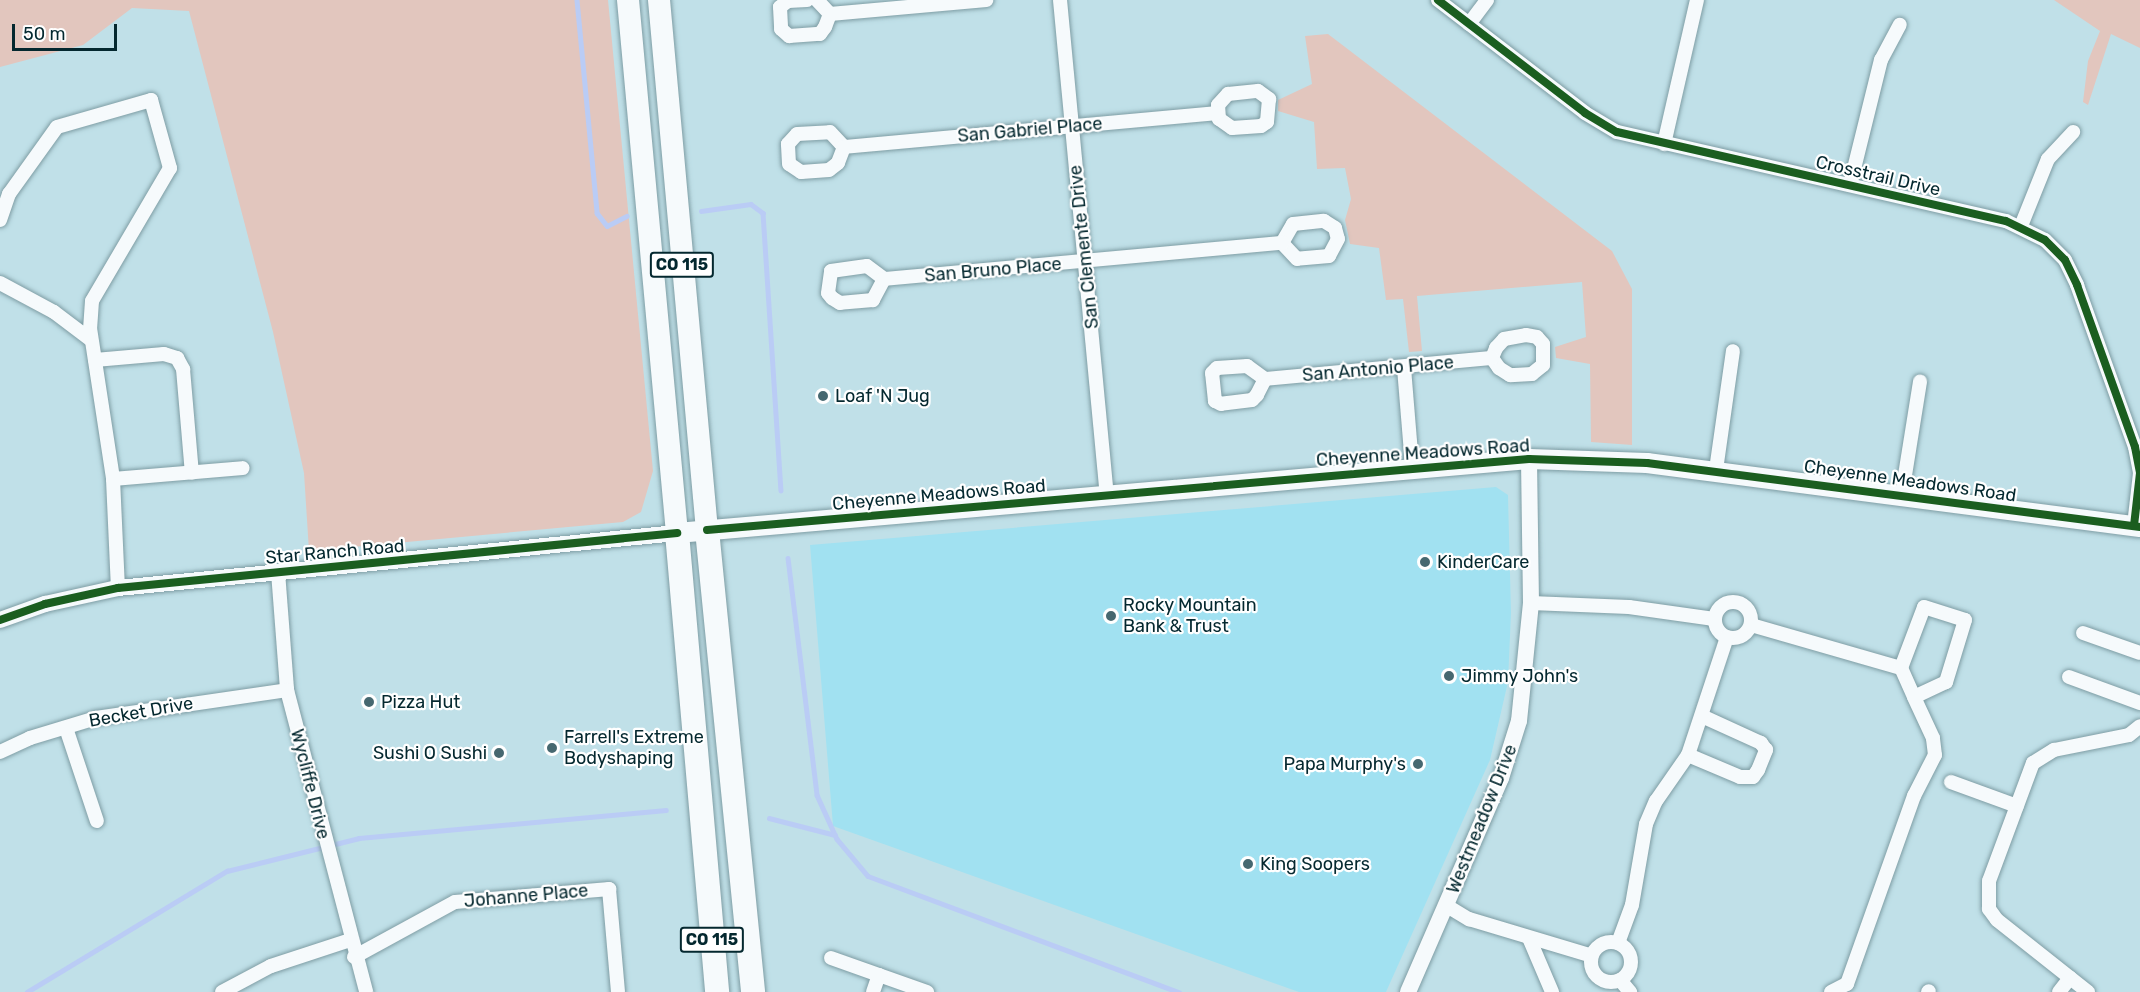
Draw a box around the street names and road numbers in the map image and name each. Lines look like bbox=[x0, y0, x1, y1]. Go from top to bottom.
street label: San Gabriel Place bbox=[957, 113, 1103, 147]
street label: Crosstrail Drive bbox=[1813, 151, 1943, 201]
street label: San Clemente Drive bbox=[1065, 164, 1103, 330]
road number: CO 115 bbox=[649, 252, 715, 278]
street label: San Bruno Place bbox=[923, 253, 1063, 287]
street label: San Antonio Place bbox=[1301, 352, 1455, 386]
street label: Cheyenne Meadows Road bbox=[1315, 435, 1531, 471]
street label: Cheyenne Meadows Road bbox=[1802, 455, 2018, 507]
street label: Cheyenne Meadows Road bbox=[831, 475, 1047, 515]
street label: Star Ranch Road bbox=[264, 535, 406, 569]
street label: Becket Drive bbox=[87, 692, 195, 732]
street label: Wycliffe Drive bbox=[286, 727, 334, 841]
street label: Westmeadow Drive bbox=[1442, 741, 1522, 897]
street label: Johanne Place bbox=[463, 880, 589, 912]
road number: CO 115 bbox=[679, 927, 745, 953]

